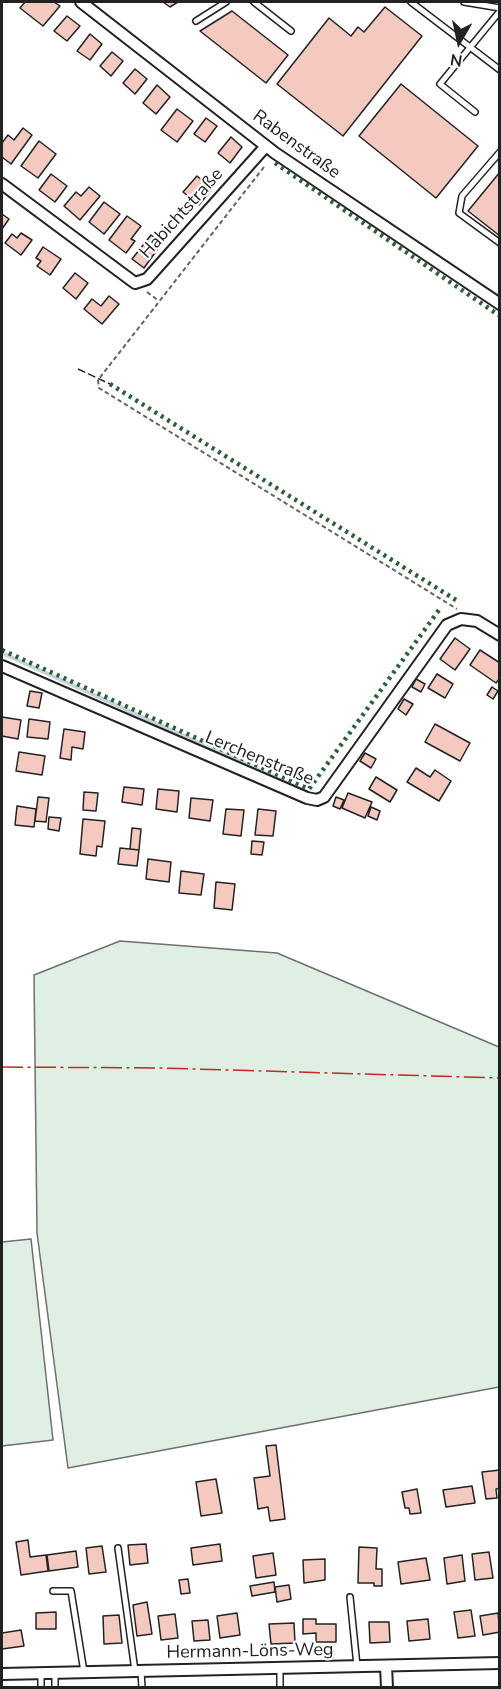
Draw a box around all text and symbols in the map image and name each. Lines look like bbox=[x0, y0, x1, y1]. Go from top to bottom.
north arrow bbox=[429, 12, 489, 72]
text: N bbox=[449, 48, 464, 72]
street label: Rabenstraße bbox=[248, 106, 344, 184]
street label: Habichtstraße bbox=[136, 164, 228, 264]
street label: Lerchenstraße bbox=[201, 727, 317, 791]
street label: Hermann-Löns-Weg bbox=[166, 1640, 334, 1664]

